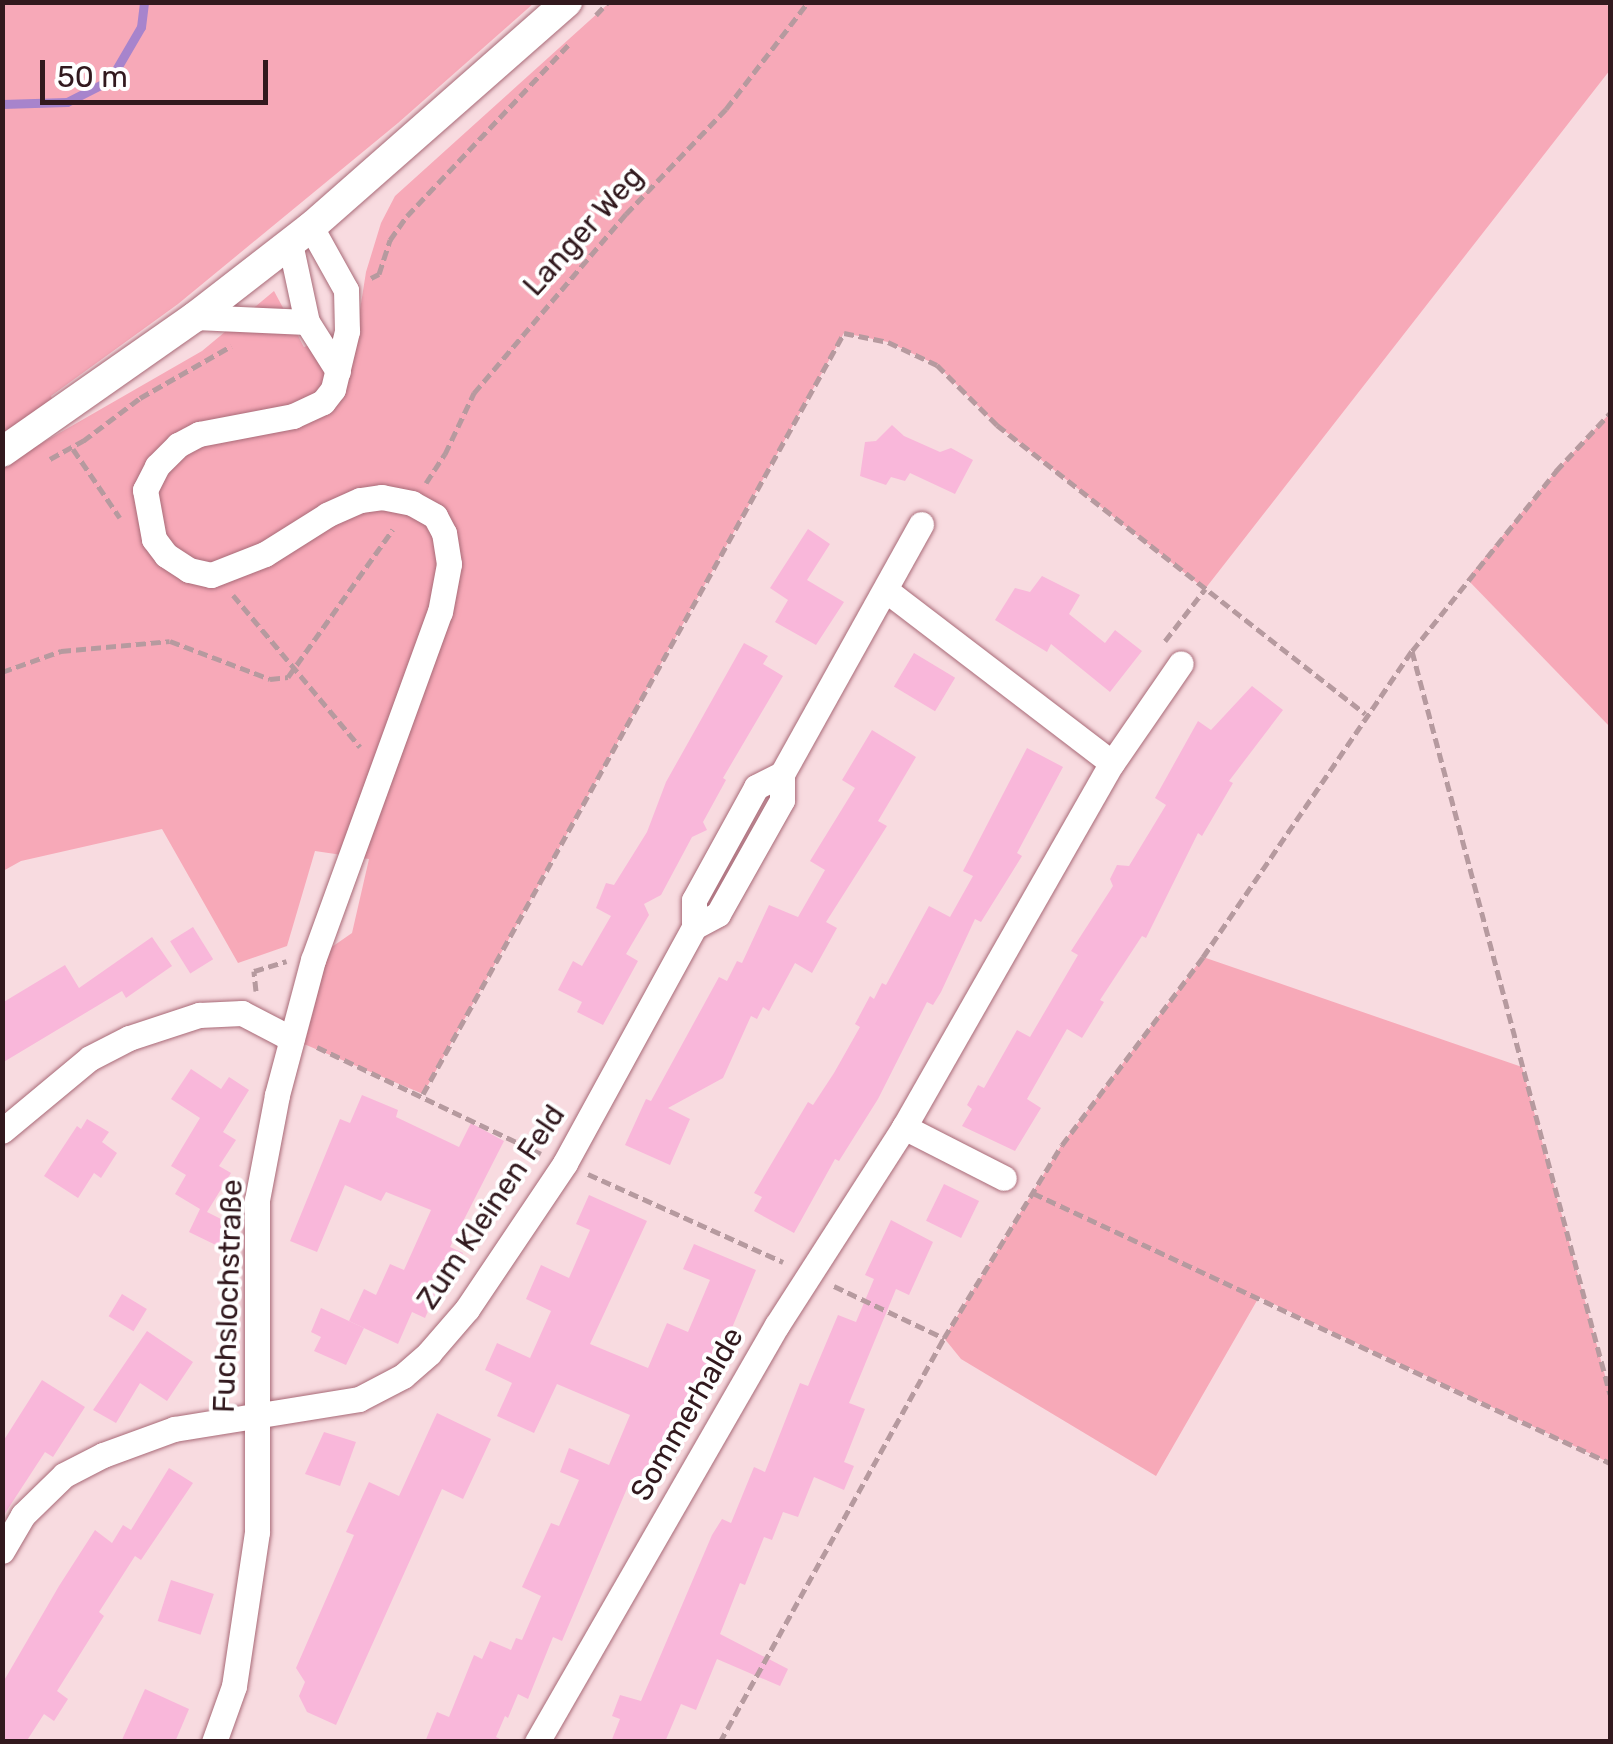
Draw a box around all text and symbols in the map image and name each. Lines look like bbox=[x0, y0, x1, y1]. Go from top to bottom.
scale bar bbox=[45, 40, 272, 102]
text: 50 m bbox=[57, 59, 128, 95]
street label: Langer Weg bbox=[515, 158, 651, 304]
street label: Zum Kleinen Feld bbox=[409, 1098, 573, 1316]
street label: Fuchslochstraße bbox=[206, 1178, 250, 1414]
street label: Sommerhalde bbox=[623, 1321, 751, 1507]

